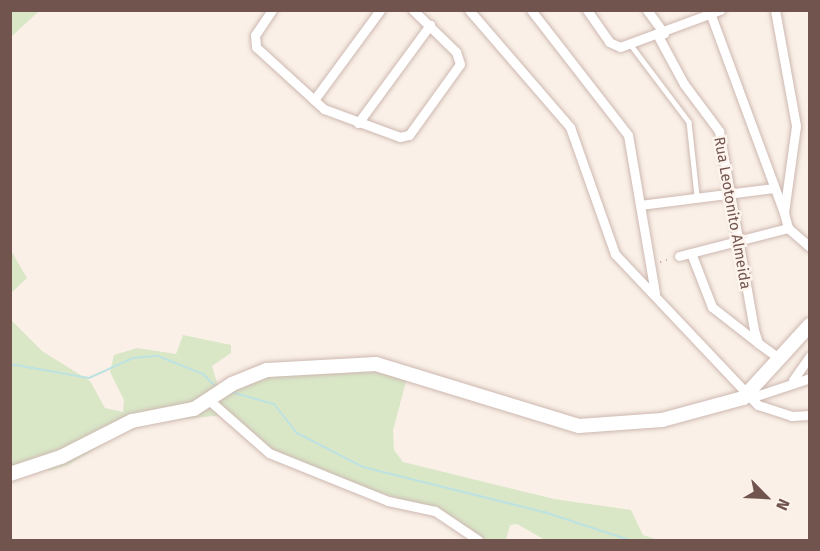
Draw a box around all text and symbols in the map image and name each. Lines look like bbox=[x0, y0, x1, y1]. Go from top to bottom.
street label: Rua Leotonito Almeida bbox=[710, 135, 754, 291]
north arrow bbox=[736, 467, 796, 527]
text: N bbox=[772, 496, 794, 513]

